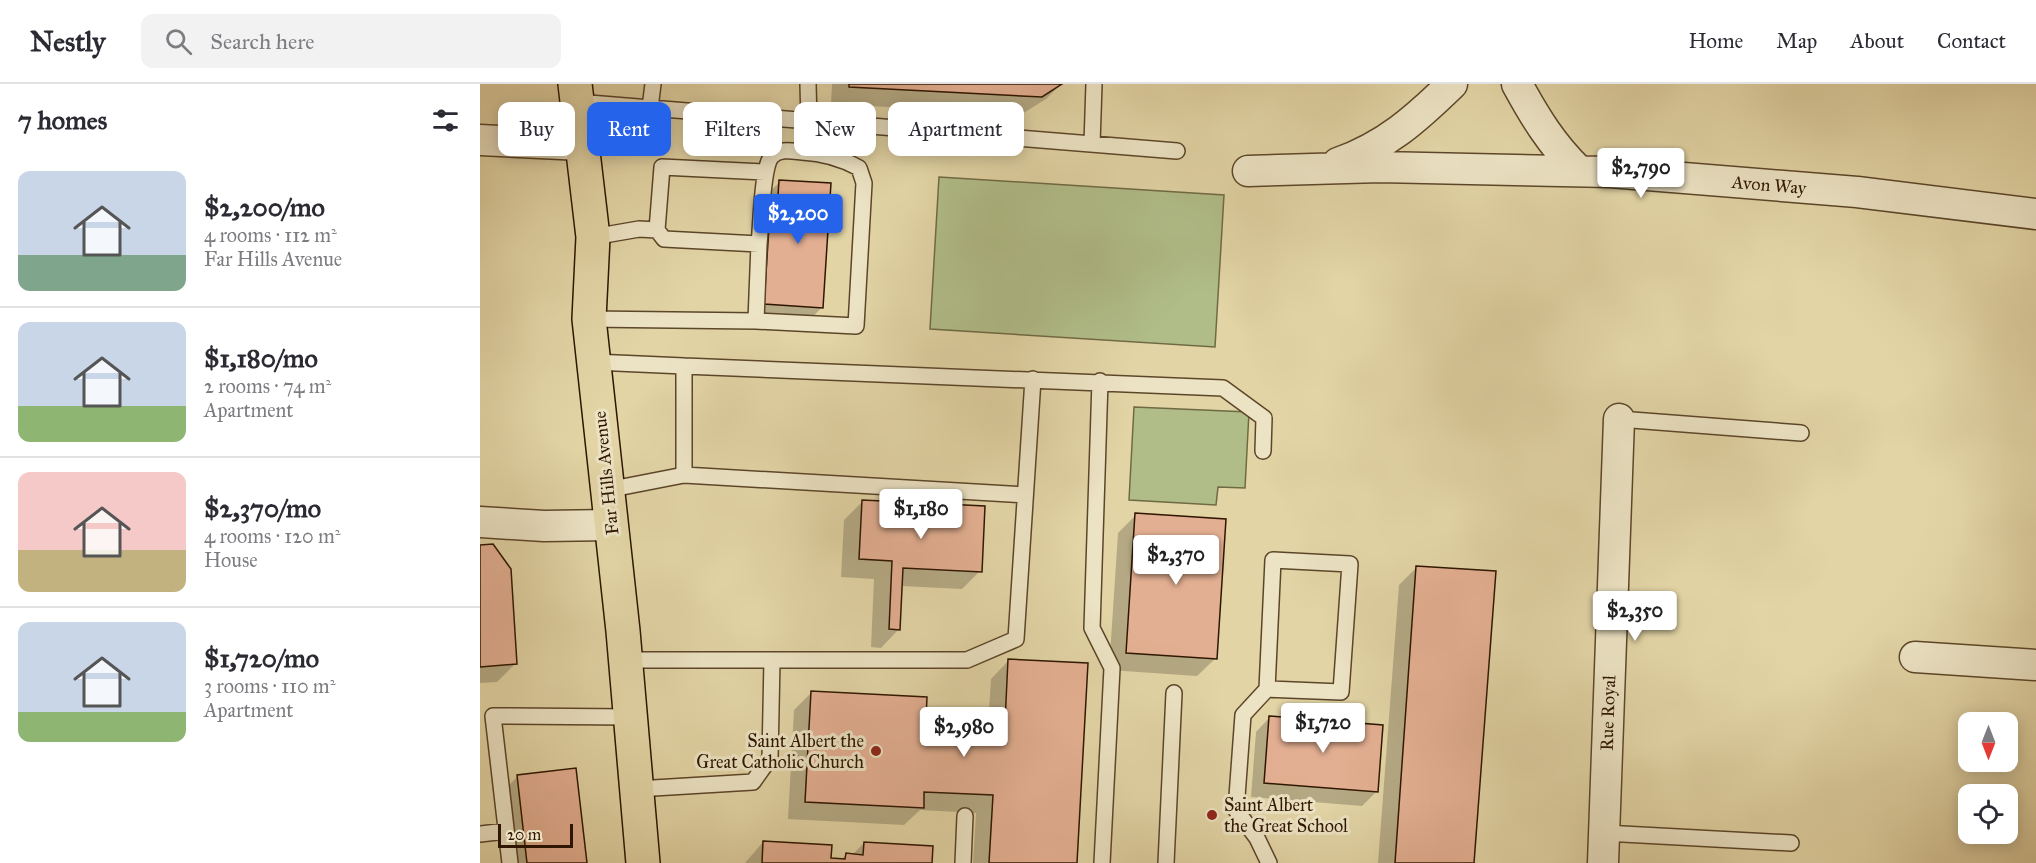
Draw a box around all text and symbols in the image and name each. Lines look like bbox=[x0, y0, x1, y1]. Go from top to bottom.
search box bbox=[141, 14, 561, 68]
text: Nestly bbox=[30, 24, 105, 59]
icon: search bbox=[162, 25, 195, 58]
text: Search here bbox=[210, 28, 314, 55]
text: Home bbox=[1688, 28, 1743, 54]
text: Map bbox=[1776, 28, 1817, 54]
text: About bbox=[1850, 28, 1904, 54]
text: Contact bbox=[1937, 28, 2006, 54]
chip: Buy bbox=[498, 102, 575, 156]
chip: Rent bbox=[587, 102, 671, 156]
chip: Filters bbox=[683, 102, 782, 156]
chip: New bbox=[794, 102, 876, 156]
chip: Apartment bbox=[888, 102, 1024, 156]
text: 7 homes bbox=[18, 104, 107, 136]
icon: filters bbox=[429, 104, 462, 137]
pin: $2,790 bbox=[1592, 148, 1690, 199]
text: $2,790 bbox=[1611, 155, 1671, 179]
street label: Avon Way bbox=[1730, 171, 1808, 199]
text: $2,200/mo bbox=[204, 191, 325, 223]
pin: $2,200 bbox=[749, 194, 847, 245]
icon: home bbox=[66, 195, 138, 267]
text: $2,200 bbox=[768, 201, 828, 225]
text: 4 rooms · 112 m² bbox=[204, 223, 337, 247]
text: Far Hills Avenue bbox=[204, 247, 342, 271]
text: $1,180/mo bbox=[204, 342, 318, 374]
icon: home bbox=[66, 346, 138, 418]
text: 2 rooms · 74 m² bbox=[204, 374, 331, 398]
text: Apartment bbox=[204, 398, 293, 422]
street label: Far Hills Avenue bbox=[589, 410, 623, 536]
pin: $1,180 bbox=[872, 489, 970, 540]
text: $2,370/mo bbox=[204, 492, 321, 524]
icon: home bbox=[66, 496, 138, 568]
text: $1,180 bbox=[893, 496, 949, 520]
text: 4 rooms · 120 m² bbox=[204, 524, 341, 548]
pin: $2,370 bbox=[1127, 535, 1225, 586]
text: $2,370 bbox=[1147, 542, 1205, 566]
text: House bbox=[204, 548, 258, 572]
pin: $2,350 bbox=[1586, 591, 1684, 642]
text: $2,350 bbox=[1607, 598, 1663, 622]
text: $1,720/mo bbox=[204, 642, 319, 674]
icon: home bbox=[66, 646, 138, 718]
text: 3 rooms · 110 m² bbox=[204, 674, 335, 698]
street label: Rue Royal bbox=[1596, 675, 1620, 751]
text: Apartment bbox=[204, 698, 293, 722]
pin: $1,720 bbox=[1274, 703, 1372, 754]
pin: $2,980 bbox=[915, 707, 1013, 758]
text: $1,720 bbox=[1295, 710, 1351, 734]
north arrow bbox=[1958, 712, 2018, 772]
map controls bbox=[1958, 712, 2018, 844]
text: $2,980 bbox=[934, 714, 994, 738]
place label: Saint Albert the Great Catholic Church bbox=[696, 730, 864, 773]
marker: Saint Albert the Great Catholic Church bbox=[869, 744, 883, 758]
button: locate bbox=[1958, 784, 2018, 844]
place label: Saint Albert the Great School bbox=[1224, 794, 1348, 837]
marker: Saint Albert the Great School bbox=[1205, 808, 1219, 822]
scale bar bbox=[498, 821, 573, 848]
text: 20 m bbox=[507, 825, 541, 844]

